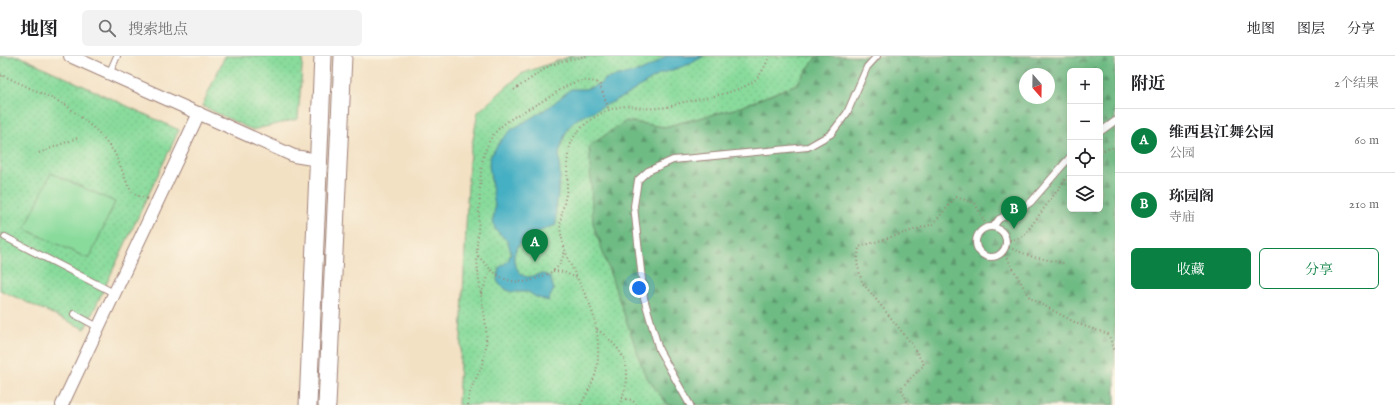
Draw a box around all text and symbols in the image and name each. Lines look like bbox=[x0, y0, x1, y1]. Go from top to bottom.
search box bbox=[82, 10, 362, 46]
icon: search bbox=[96, 17, 118, 39]
text: 地图 bbox=[20, 18, 58, 42]
text: 搜索地点 bbox=[128, 20, 188, 39]
text: 地图 bbox=[1247, 20, 1275, 38]
text: 图层 bbox=[1297, 20, 1325, 38]
text: 分享 bbox=[1347, 20, 1375, 38]
north arrow bbox=[1019, 68, 1055, 104]
map controls bbox=[1067, 68, 1103, 212]
button: + bbox=[1067, 68, 1103, 104]
text: 附近 bbox=[1131, 74, 1165, 95]
text: 2个结果 bbox=[1334, 75, 1379, 92]
button: − bbox=[1067, 104, 1103, 140]
text: 维西县江舞公园 bbox=[1169, 123, 1274, 142]
text: A bbox=[1140, 132, 1148, 149]
text: 60 m bbox=[1354, 132, 1379, 149]
button: locate bbox=[1067, 140, 1103, 176]
text: 公园 bbox=[1169, 145, 1195, 162]
button: layers bbox=[1067, 176, 1103, 212]
text: 珎园阁 bbox=[1169, 187, 1214, 206]
pin: B bbox=[1001, 196, 1027, 229]
text: B bbox=[1140, 196, 1148, 213]
text: 210 m bbox=[1349, 196, 1379, 213]
text: 寺庙 bbox=[1169, 209, 1195, 226]
pin: A bbox=[522, 229, 548, 262]
button: 收藏 bbox=[1131, 248, 1251, 289]
button: 分享 bbox=[1259, 248, 1379, 289]
your location bbox=[629, 278, 649, 298]

